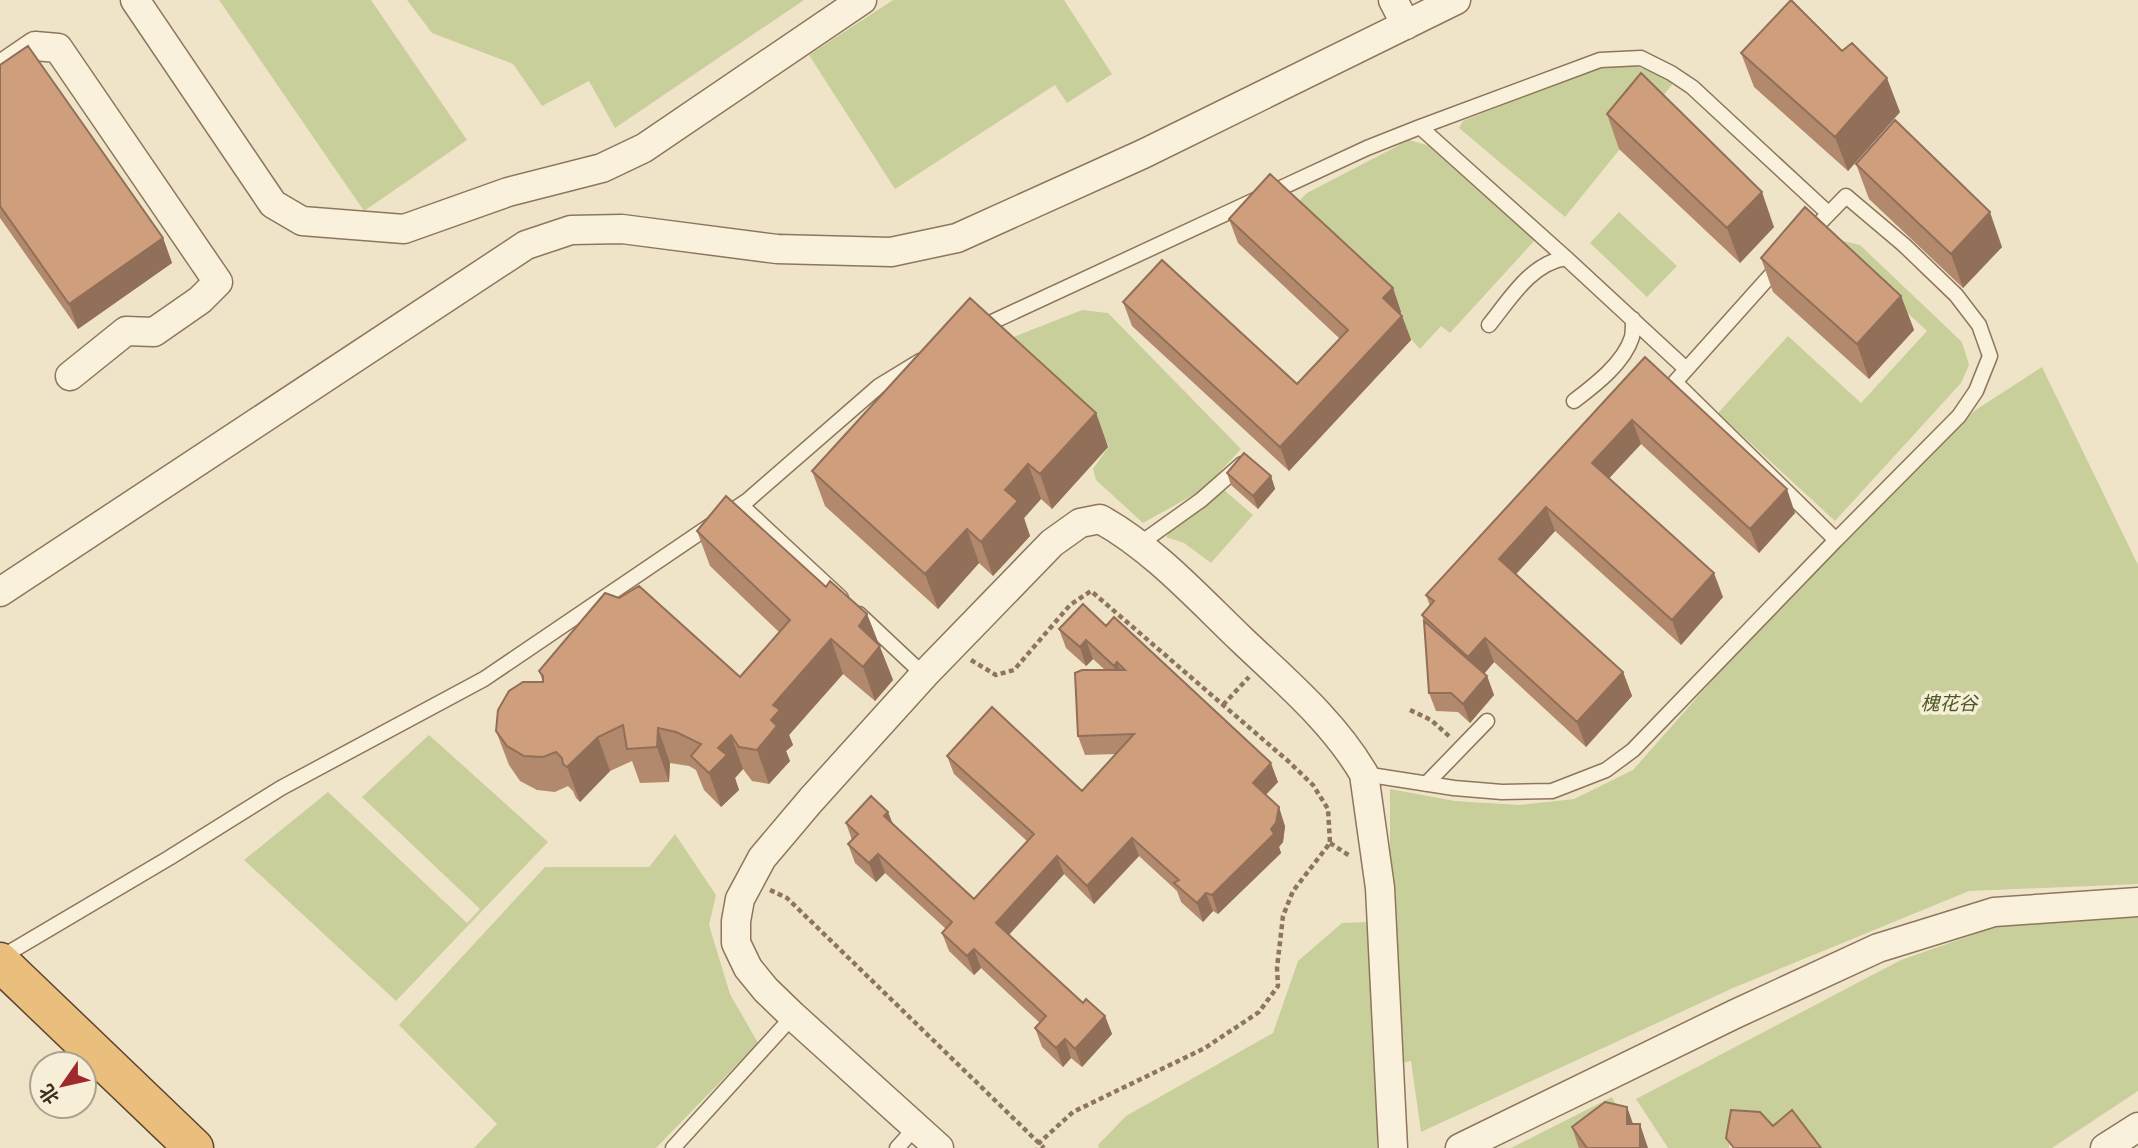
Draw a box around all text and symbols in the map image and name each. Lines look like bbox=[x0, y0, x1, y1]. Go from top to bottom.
park label: 槐花谷 bbox=[1920, 693, 1979, 714]
north arrow bbox=[28, 1050, 98, 1120]
text: 北 bbox=[35, 1080, 63, 1108]

